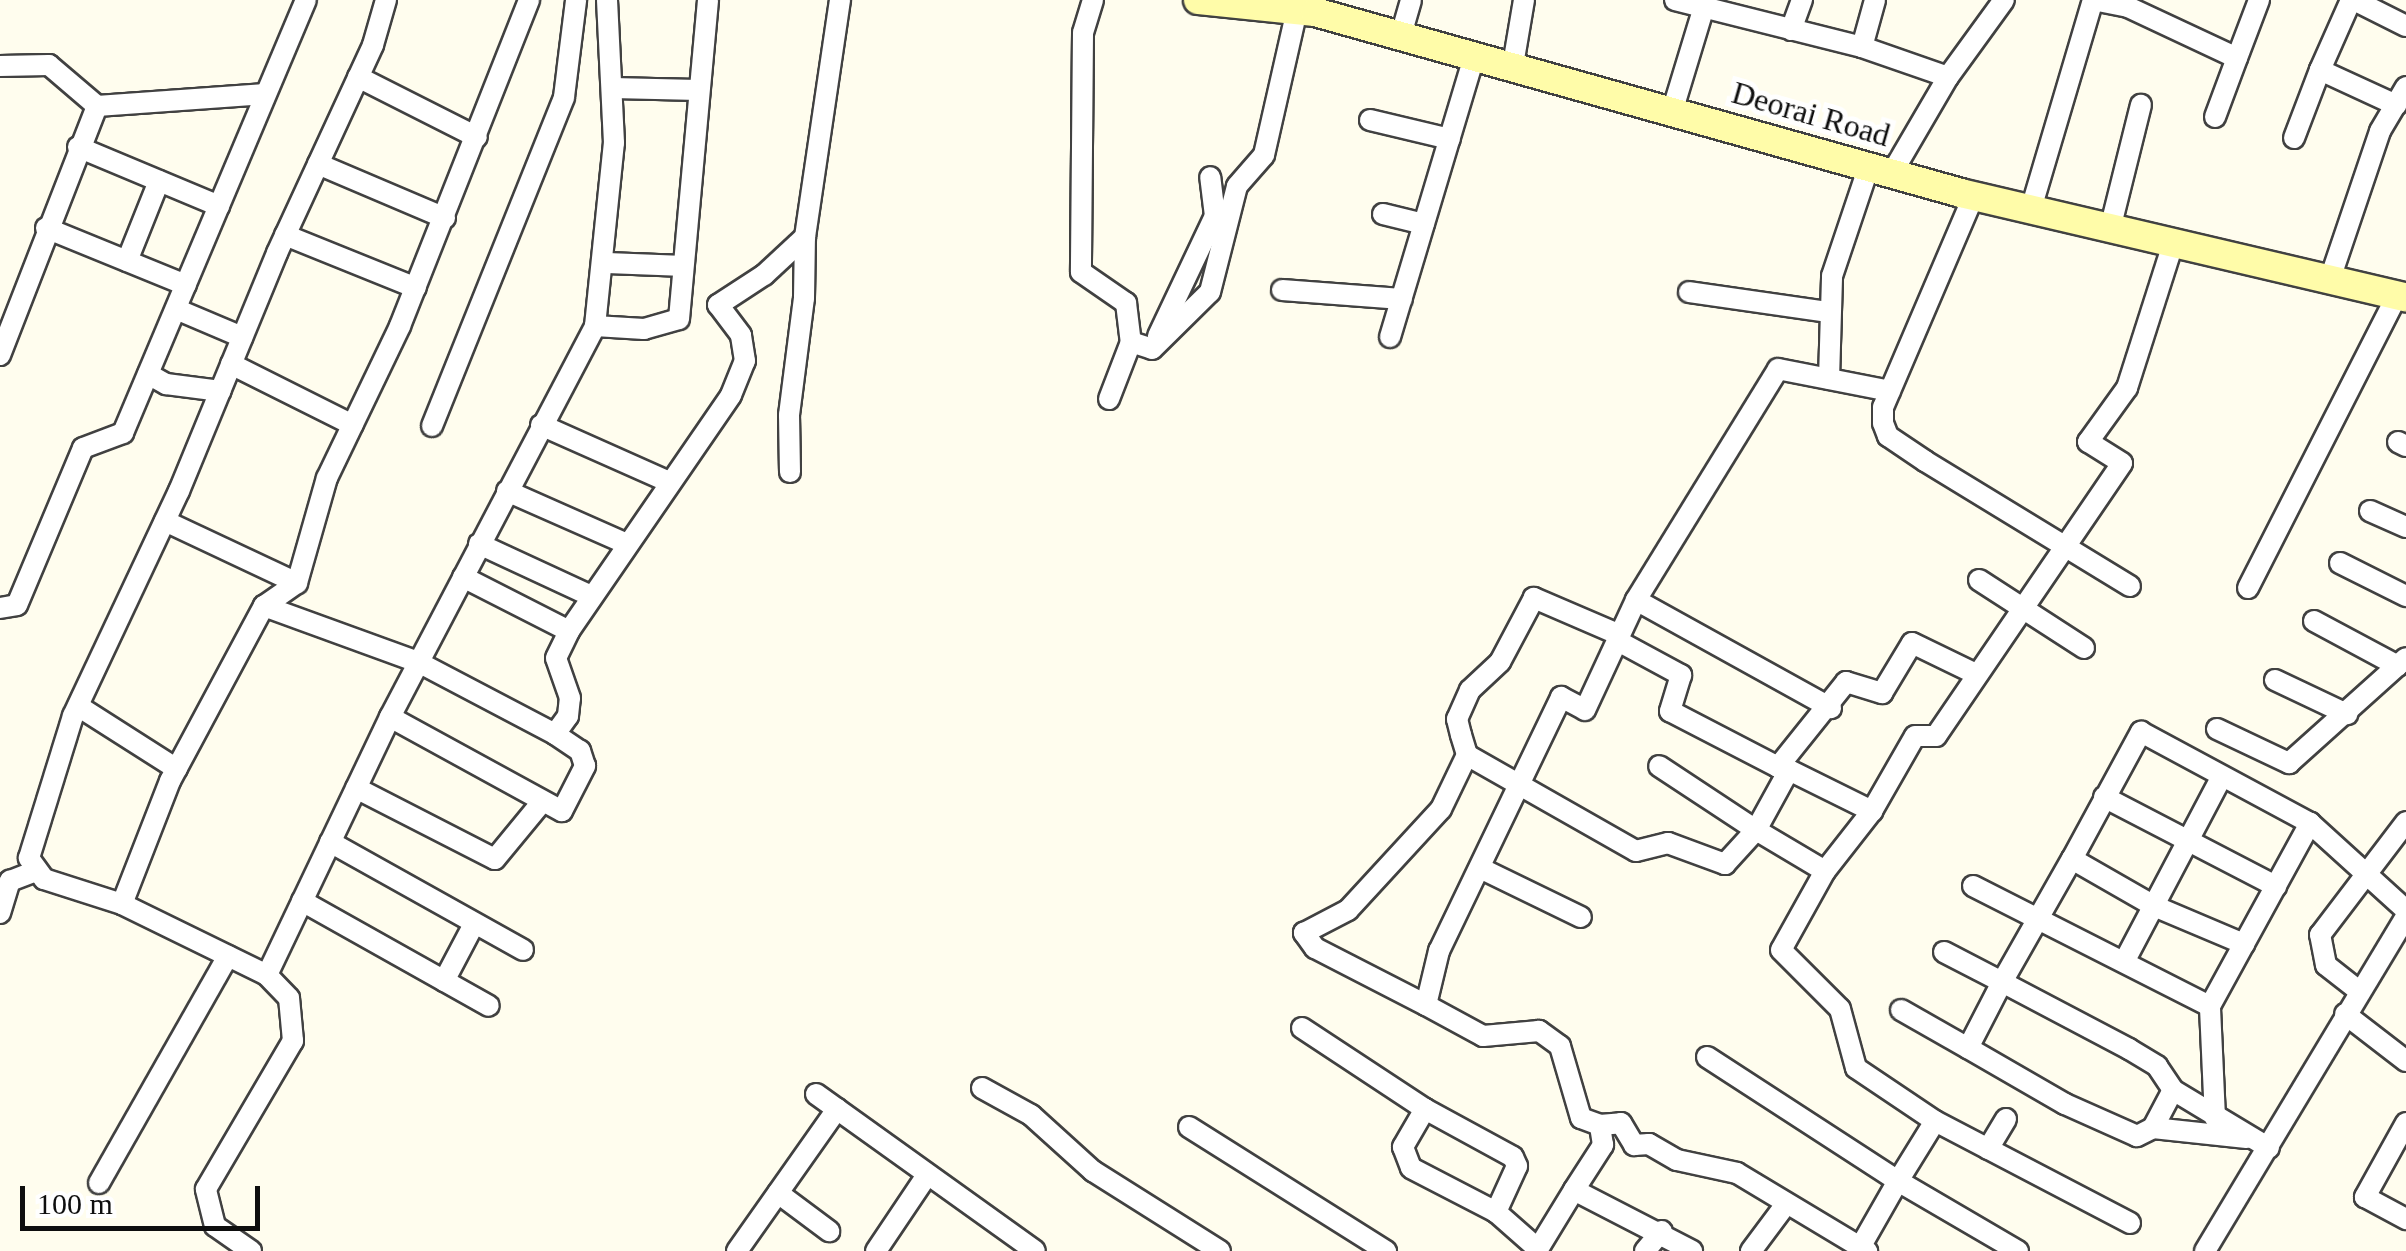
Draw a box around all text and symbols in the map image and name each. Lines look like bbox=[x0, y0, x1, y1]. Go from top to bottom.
street label: Deorai Road bbox=[1728, 73, 1894, 155]
scale bar bbox=[25, 1166, 265, 1228]
text: 100 m bbox=[37, 1187, 113, 1220]

